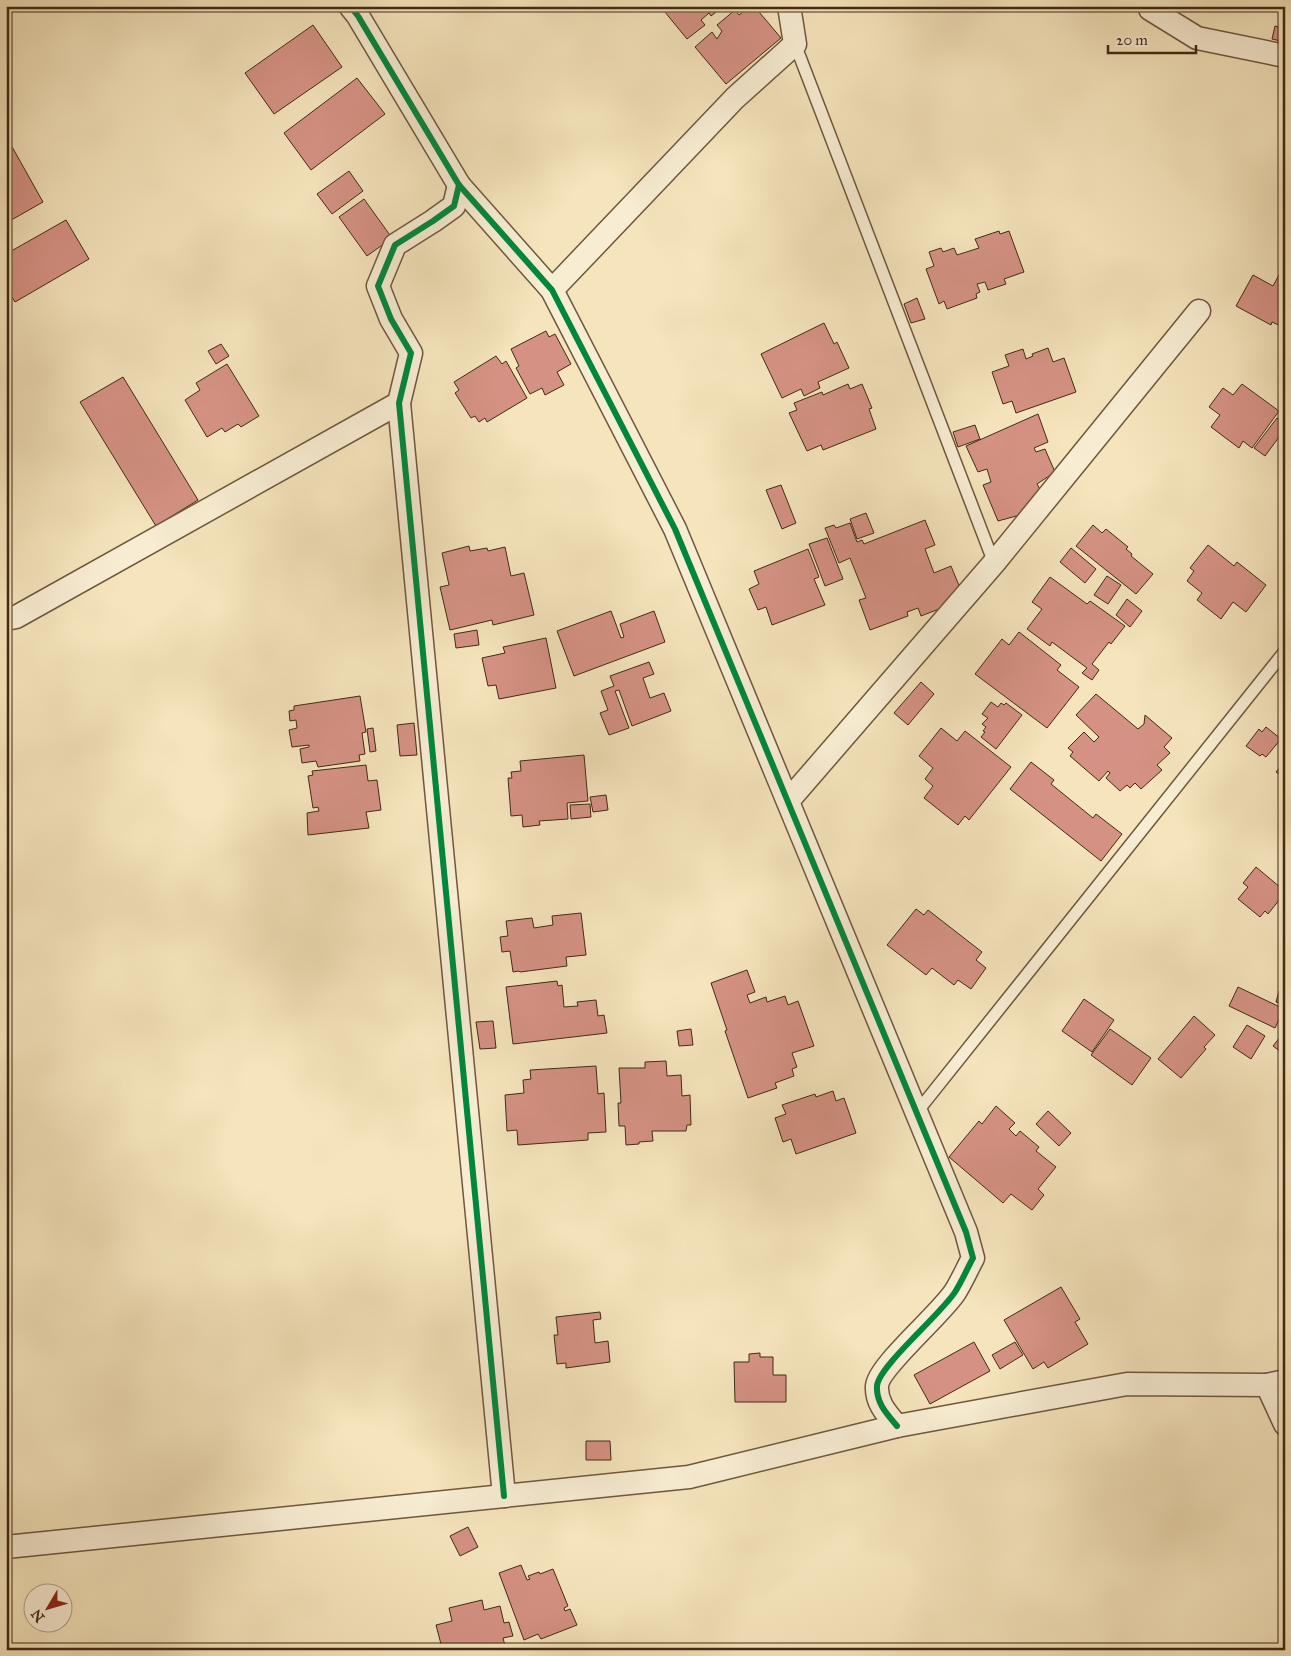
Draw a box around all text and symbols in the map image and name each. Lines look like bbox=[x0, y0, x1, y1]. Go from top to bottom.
scale bar bbox=[1108, 22, 1196, 54]
text: 20 m bbox=[1116, 31, 1148, 49]
north arrow bbox=[22, 1584, 72, 1634]
text: N bbox=[28, 1606, 49, 1626]

